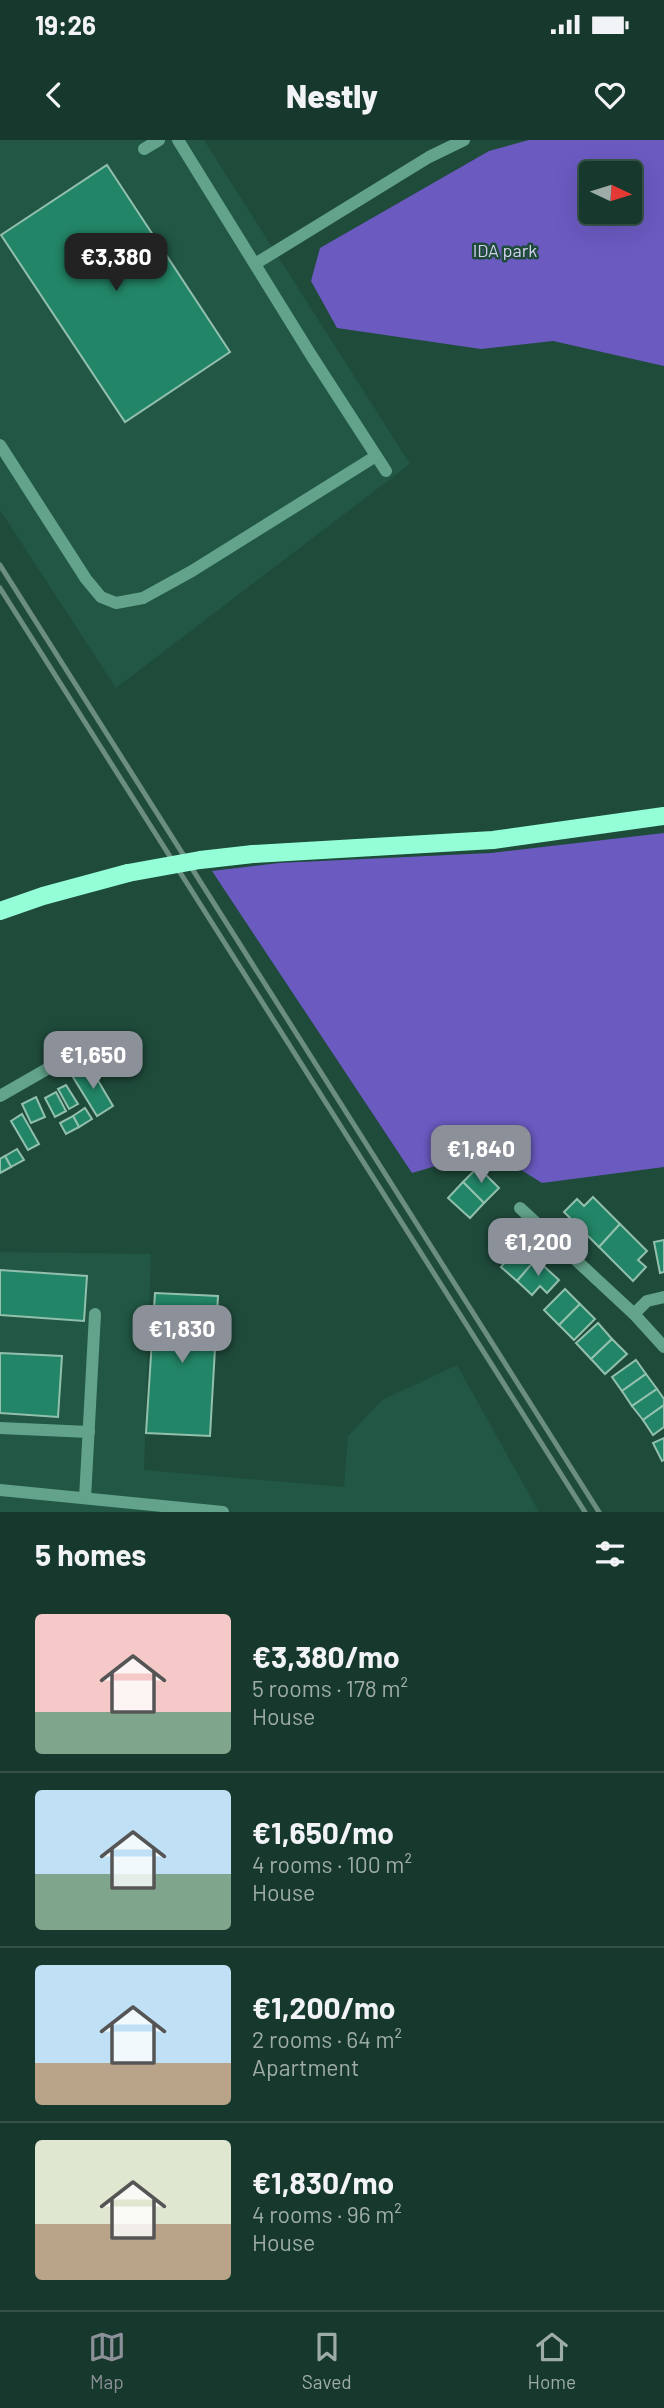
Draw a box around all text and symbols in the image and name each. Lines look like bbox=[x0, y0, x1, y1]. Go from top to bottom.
text: 19:26 bbox=[35, 9, 96, 40]
icon: back bbox=[35, 76, 73, 114]
text: Nestly bbox=[286, 76, 378, 114]
icon: heart bbox=[591, 76, 629, 114]
north arrow bbox=[579, 161, 642, 224]
map controls bbox=[579, 161, 642, 224]
pin: €3,380 bbox=[59, 234, 173, 293]
park label: IDA park bbox=[473, 239, 537, 261]
text: €3,380 bbox=[80, 242, 152, 270]
pin: €1,650 bbox=[36, 1032, 150, 1091]
text: €1,650 bbox=[60, 1040, 126, 1068]
pin: €1,840 bbox=[424, 1126, 538, 1185]
text: €1,840 bbox=[447, 1134, 515, 1162]
pin: €1,200 bbox=[481, 1218, 595, 1278]
text: €1,200 bbox=[504, 1227, 572, 1255]
pin: €1,830 bbox=[125, 1306, 239, 1365]
text: €1,830 bbox=[149, 1314, 215, 1342]
icon: filters bbox=[591, 1535, 629, 1573]
text: 5 homes bbox=[35, 1536, 146, 1572]
text: €3,380/mo bbox=[252, 1638, 400, 1674]
icon: home bbox=[91, 1642, 175, 1726]
text: 5 rooms · 178 m² bbox=[252, 1674, 408, 1702]
text: House bbox=[252, 1702, 315, 1730]
text: €1,650/mo bbox=[252, 1814, 394, 1850]
icon: home bbox=[91, 1818, 175, 1902]
text: 4 rooms · 100 m² bbox=[252, 1850, 412, 1878]
text: House bbox=[252, 1878, 315, 1906]
text: €1,200/mo bbox=[252, 1989, 396, 2025]
icon: home bbox=[91, 1993, 175, 2077]
text: 2 rooms · 64 m² bbox=[252, 2025, 402, 2053]
text: Apartment bbox=[252, 2053, 359, 2081]
text: €1,830/mo bbox=[252, 2164, 394, 2200]
icon: home bbox=[91, 2168, 175, 2252]
text: 4 rooms · 96 m² bbox=[252, 2200, 402, 2228]
text: House bbox=[252, 2228, 315, 2256]
tab: Map bbox=[88, 2328, 126, 2393]
tab: Saved bbox=[302, 2328, 352, 2393]
tab: Home bbox=[528, 2328, 576, 2393]

